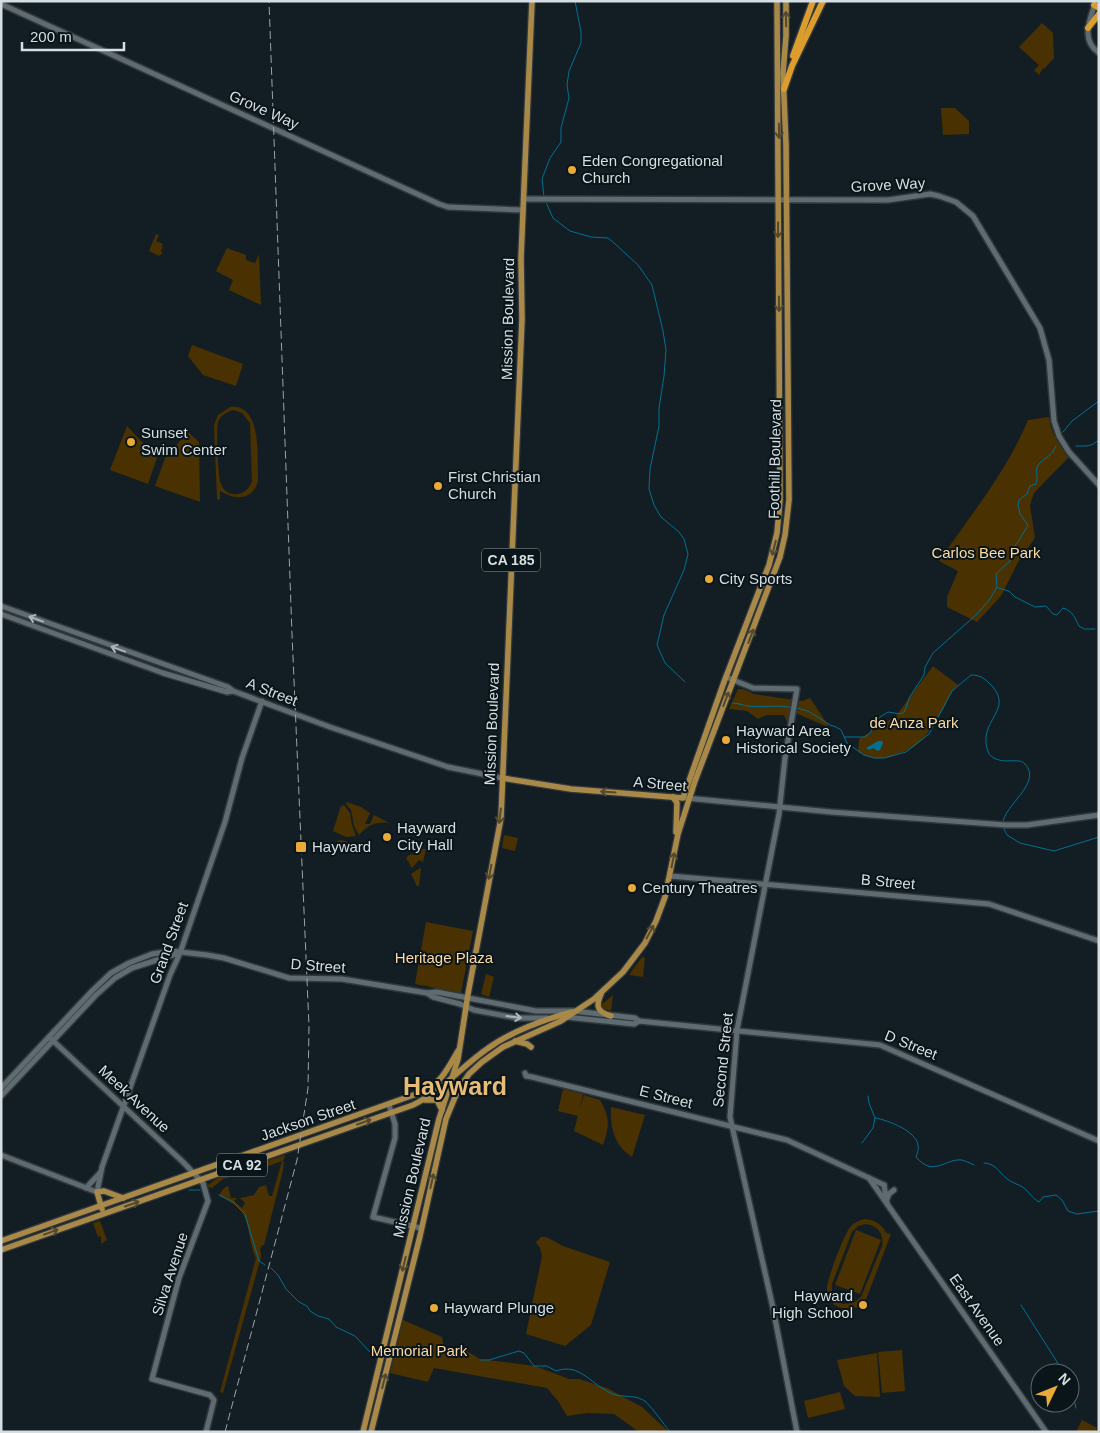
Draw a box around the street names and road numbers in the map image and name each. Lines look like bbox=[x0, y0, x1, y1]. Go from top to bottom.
street label: Grove Way bbox=[227, 87, 302, 133]
street label: Grove Way bbox=[850, 174, 926, 195]
street label: Mission Boulevard bbox=[498, 258, 517, 380]
street label: Foothill Boulevard bbox=[765, 399, 784, 519]
road number: CA 185 bbox=[482, 548, 540, 572]
street label: Mission Boulevard bbox=[481, 662, 502, 786]
street label: A Street bbox=[244, 674, 301, 709]
street label: A Street bbox=[633, 773, 688, 794]
street label: B Street bbox=[860, 871, 917, 892]
street label: Grand Street bbox=[146, 899, 191, 986]
street label: D Street bbox=[290, 955, 347, 976]
street label: Second Street bbox=[709, 1011, 736, 1108]
street label: D Street bbox=[882, 1026, 941, 1063]
street label: Meek Avenue bbox=[95, 1062, 173, 1136]
street label: E Street bbox=[638, 1082, 695, 1112]
street label: Jackson Street bbox=[258, 1095, 358, 1144]
street label: Mission Boulevard bbox=[389, 1116, 434, 1240]
road number: CA 92 bbox=[217, 1154, 267, 1176]
street label: Silva Avenue bbox=[148, 1230, 191, 1318]
street label: East Avenue bbox=[946, 1270, 1008, 1349]

